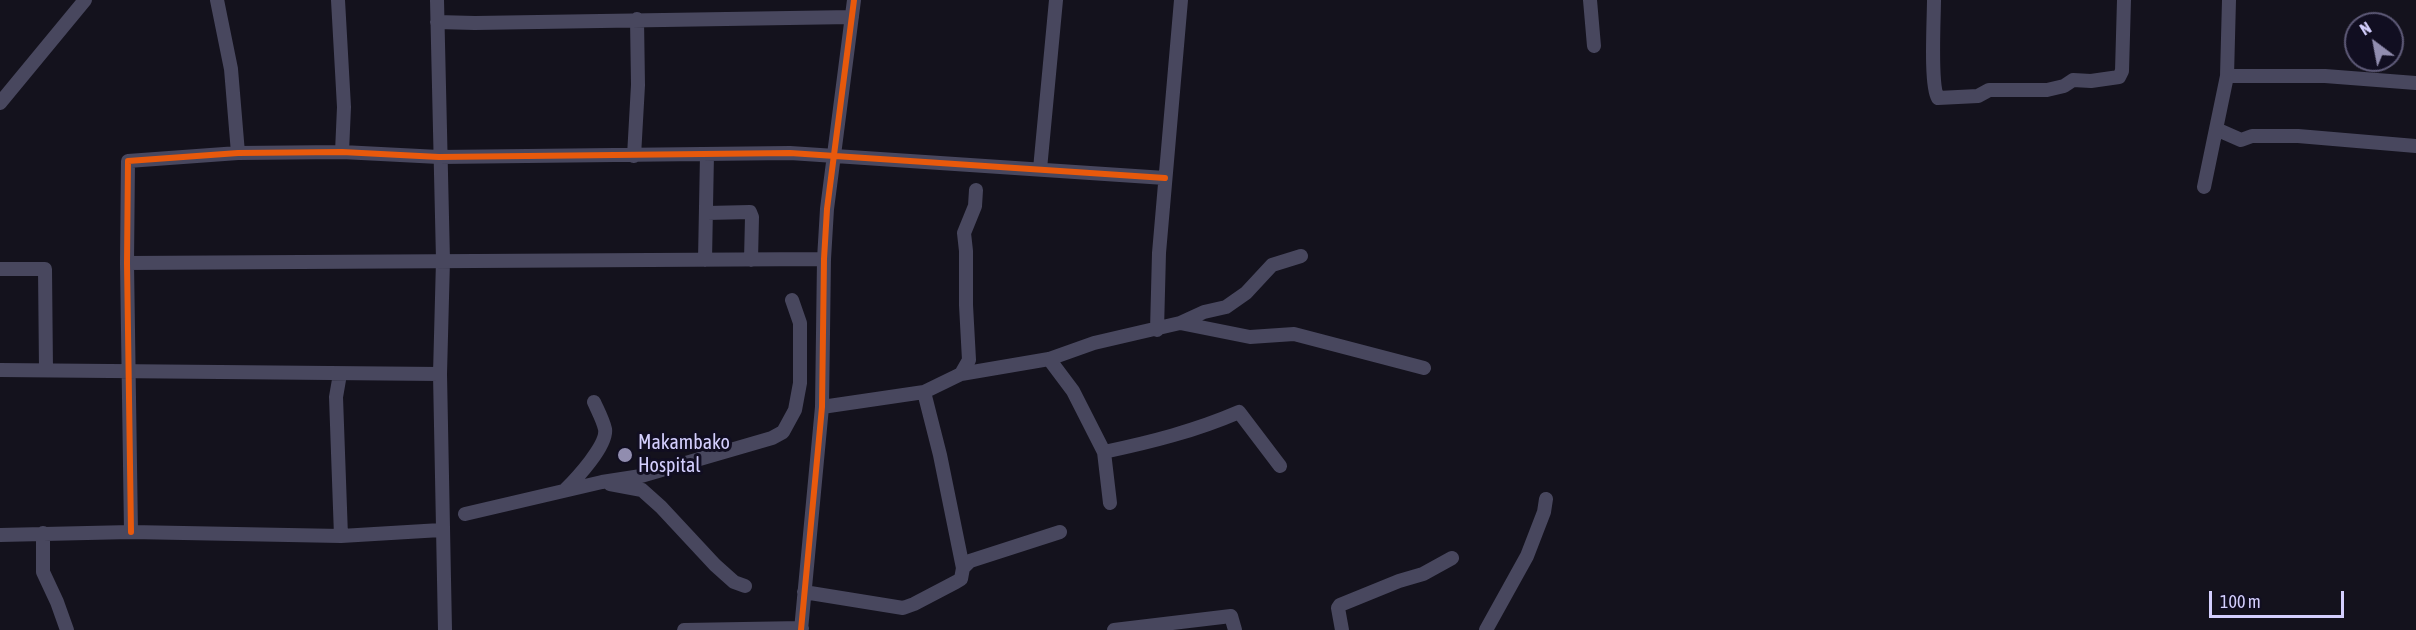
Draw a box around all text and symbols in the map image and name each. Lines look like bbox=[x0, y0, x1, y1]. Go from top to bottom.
north arrow bbox=[2344, 12, 2404, 72]
text: N bbox=[2357, 18, 2374, 39]
place label: Makambako Hospital bbox=[638, 431, 730, 478]
marker: Makambako Hospital bbox=[616, 446, 634, 464]
scale bar bbox=[2212, 579, 2347, 617]
text: 100 m bbox=[2220, 591, 2261, 612]

